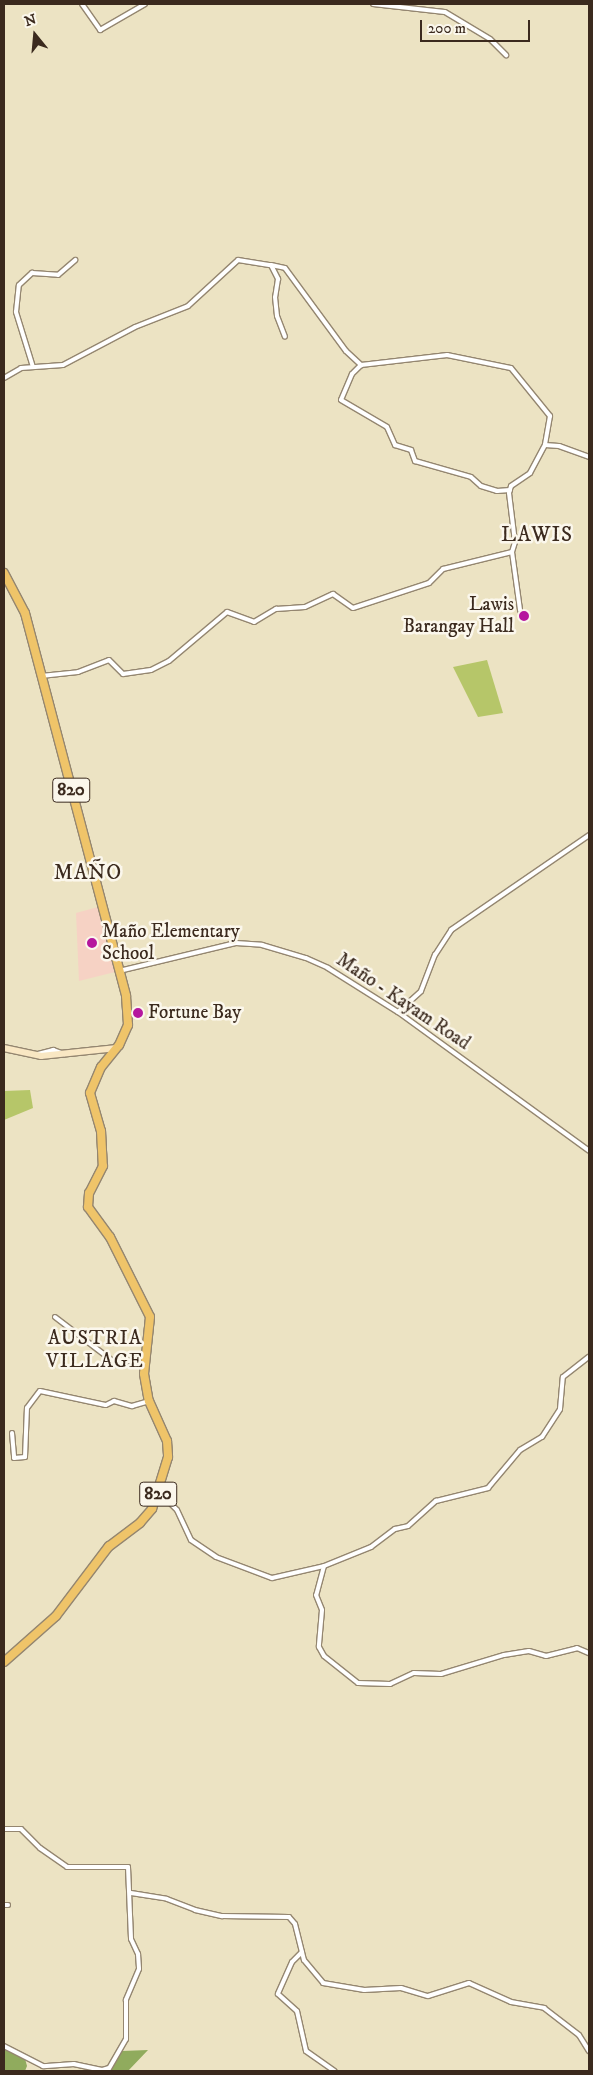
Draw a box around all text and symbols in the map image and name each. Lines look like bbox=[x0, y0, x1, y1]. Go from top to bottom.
north arrow bbox=[10, 10, 60, 60]
text: N bbox=[22, 10, 39, 31]
scale bar bbox=[423, 10, 533, 42]
text: 200 m bbox=[428, 19, 466, 38]
district label: LAWIS bbox=[500, 522, 574, 548]
place label: Lawis Barangay Hall bbox=[403, 594, 514, 638]
marker: Lawis Barangay Hall bbox=[518, 610, 530, 622]
road number: 820 bbox=[51, 774, 91, 806]
district label: MAÑO bbox=[53, 860, 123, 886]
place label: Maño Elementary School bbox=[102, 921, 240, 965]
marker: Maño Elementary School bbox=[86, 937, 98, 949]
street label: Maño - Kayam Road bbox=[332, 949, 474, 1055]
place label: Fortune Bay bbox=[148, 1002, 241, 1024]
marker: Fortune Bay bbox=[132, 1007, 144, 1019]
district label: AUSTRIA VILLAGE bbox=[45, 1326, 145, 1373]
road number: 820 bbox=[138, 1478, 178, 1510]

